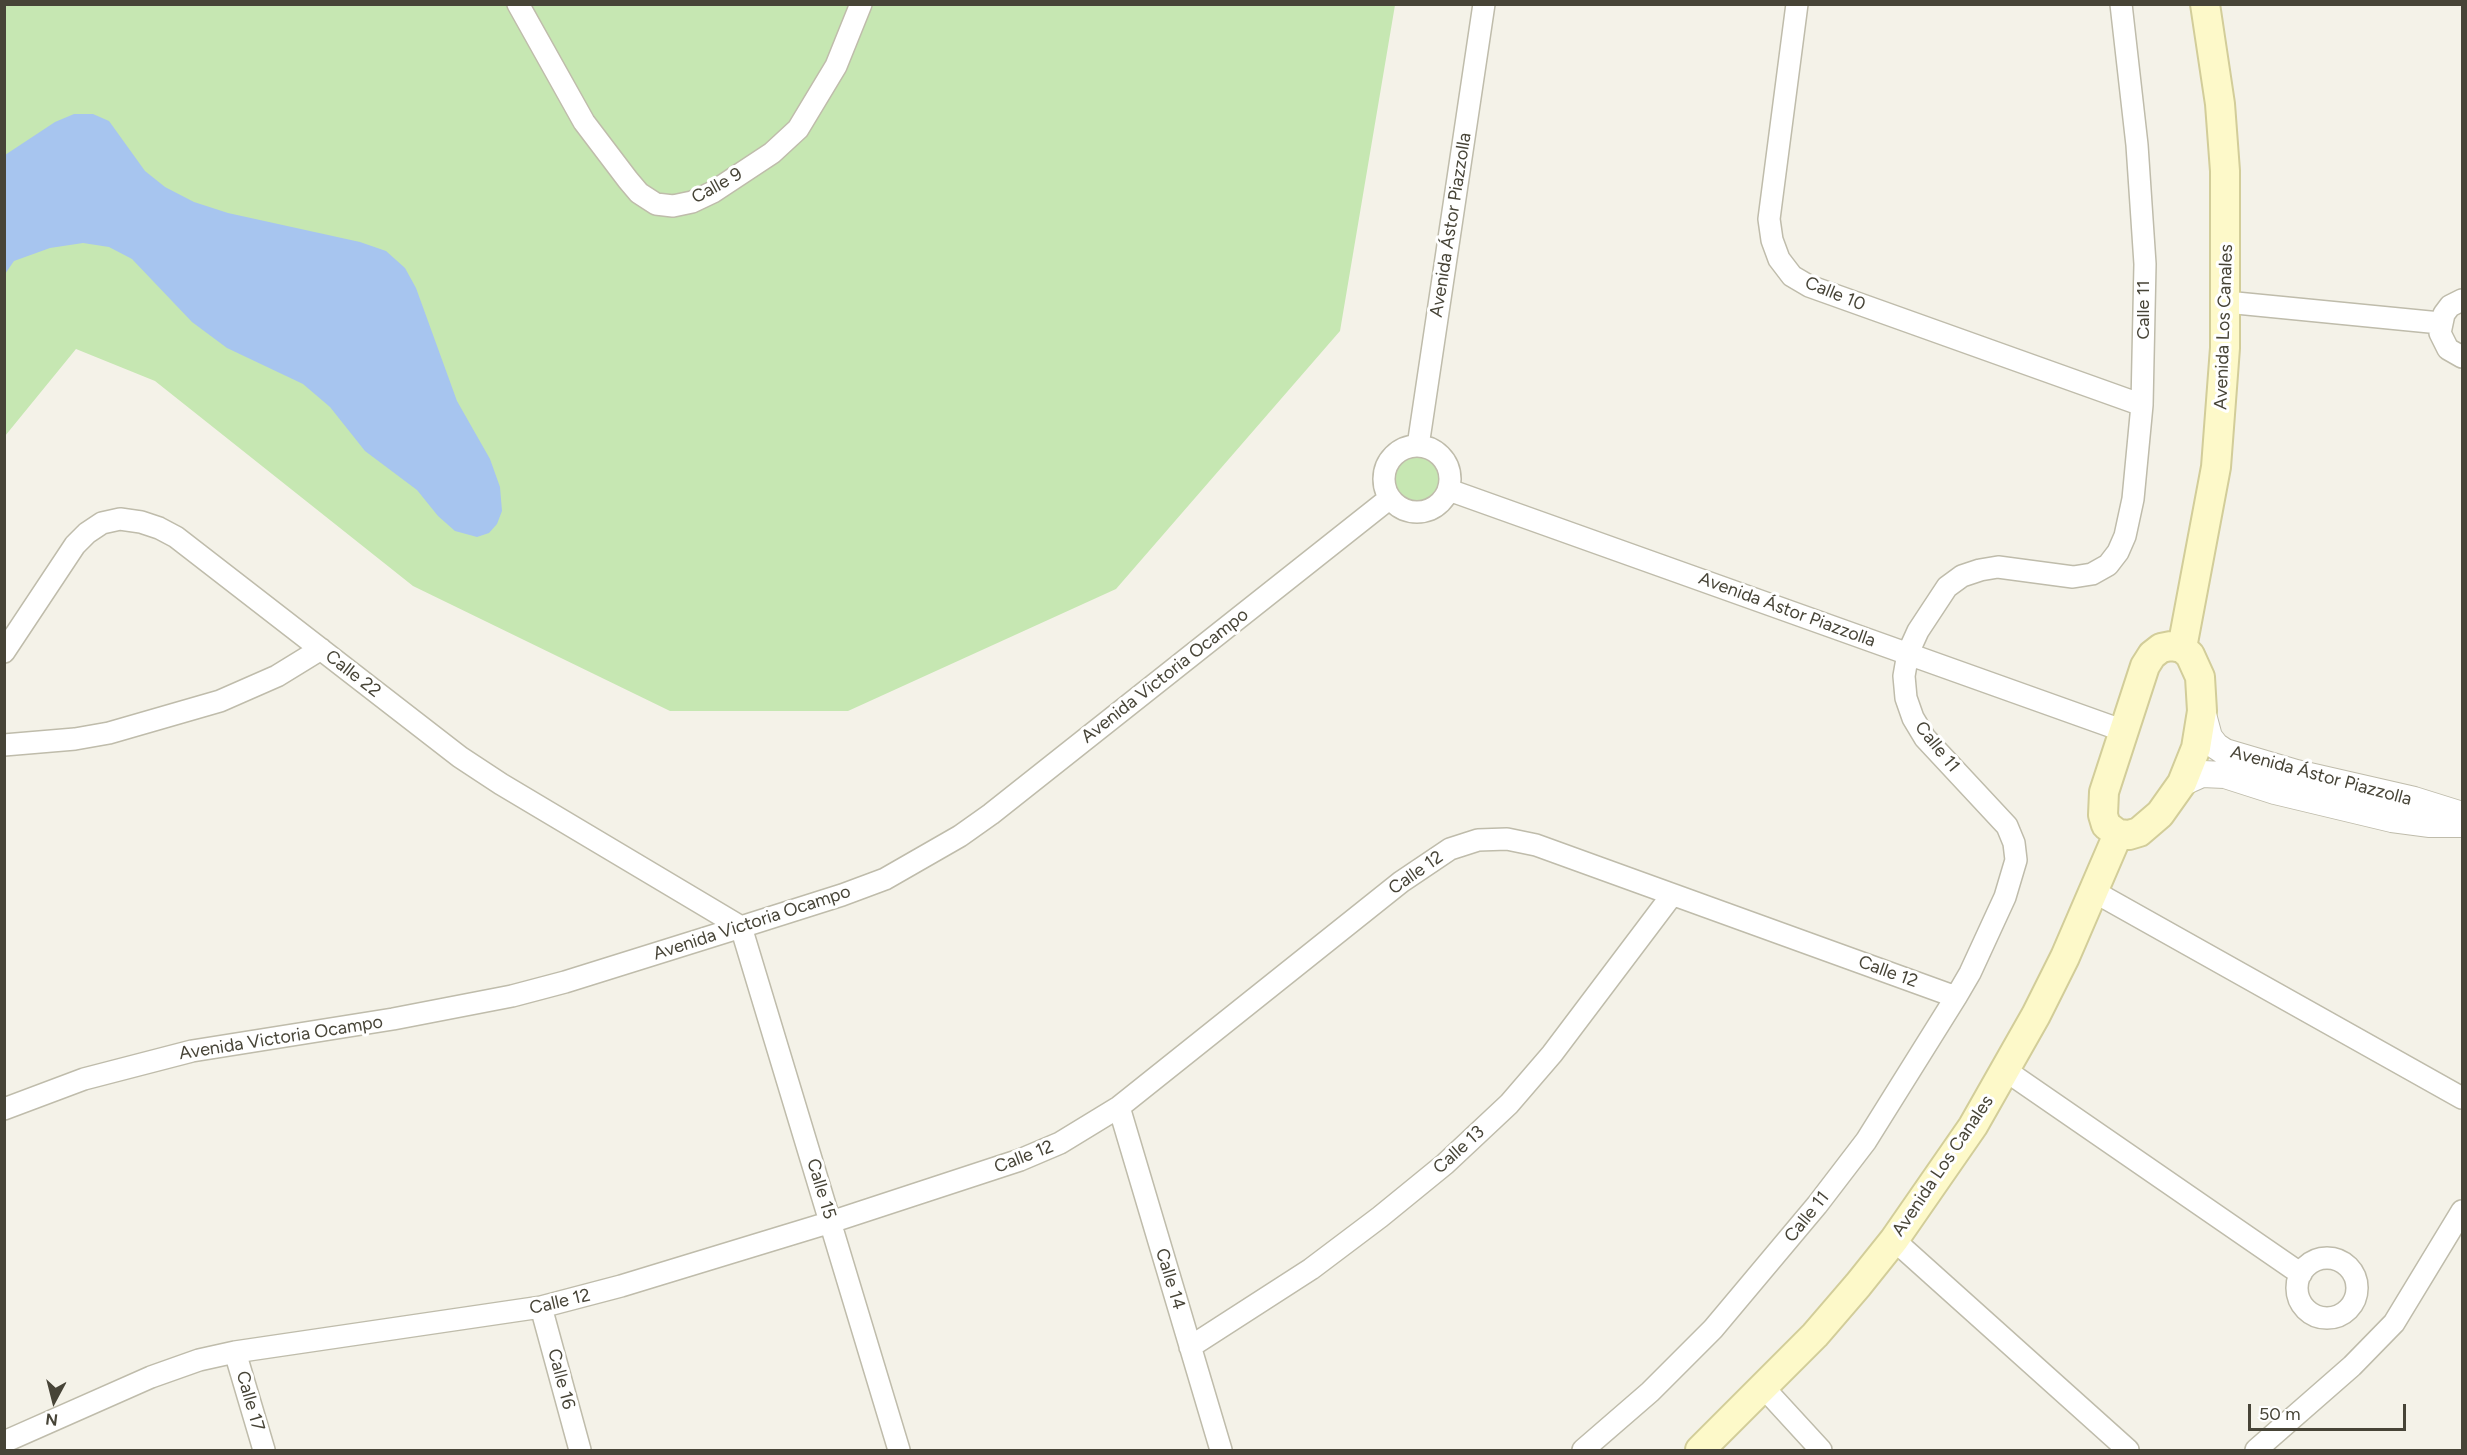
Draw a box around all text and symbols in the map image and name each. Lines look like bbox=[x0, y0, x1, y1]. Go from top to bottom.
street label: Avenida Ástor Piazzolla bbox=[1426, 131, 1476, 319]
street label: Calle 9 bbox=[688, 163, 746, 209]
street label: Avenida Los Canales bbox=[2210, 244, 2238, 410]
street label: Calle 10 bbox=[1802, 272, 1868, 316]
street label: Calle 11 bbox=[2133, 280, 2155, 340]
street label: Avenida Ástor Piazzolla bbox=[1696, 568, 1878, 652]
street label: Avenida Victoria Ocampo bbox=[1077, 604, 1253, 748]
street label: Calle 22 bbox=[321, 646, 385, 702]
street label: Calle 11 bbox=[1910, 717, 1964, 777]
street label: Avenida Ástor Piazzolla bbox=[2228, 741, 2414, 811]
street label: Calle 12 bbox=[1384, 846, 1448, 900]
street label: Avenida Victoria Ocampo bbox=[651, 881, 853, 965]
street label: Calle 12 bbox=[1855, 951, 1921, 993]
street label: Avenida Victoria Ocampo bbox=[178, 1011, 384, 1065]
street label: Avenida Los Canales bbox=[1888, 1091, 1998, 1241]
street label: Calle 13 bbox=[1429, 1121, 1489, 1179]
street label: Calle 12 bbox=[991, 1136, 1057, 1178]
street label: Calle 15 bbox=[802, 1156, 840, 1222]
street label: Calle 11 bbox=[1780, 1187, 1834, 1247]
street label: Calle 14 bbox=[1150, 1246, 1190, 1312]
street label: Calle 12 bbox=[527, 1285, 593, 1319]
street label: Calle 16 bbox=[543, 1346, 579, 1412]
street label: Calle 17 bbox=[231, 1368, 269, 1434]
north arrow bbox=[24, 1371, 84, 1431]
scale bar bbox=[2251, 1392, 2408, 1430]
text: 50 m bbox=[2259, 1403, 2301, 1425]
text: N bbox=[44, 1409, 59, 1430]

